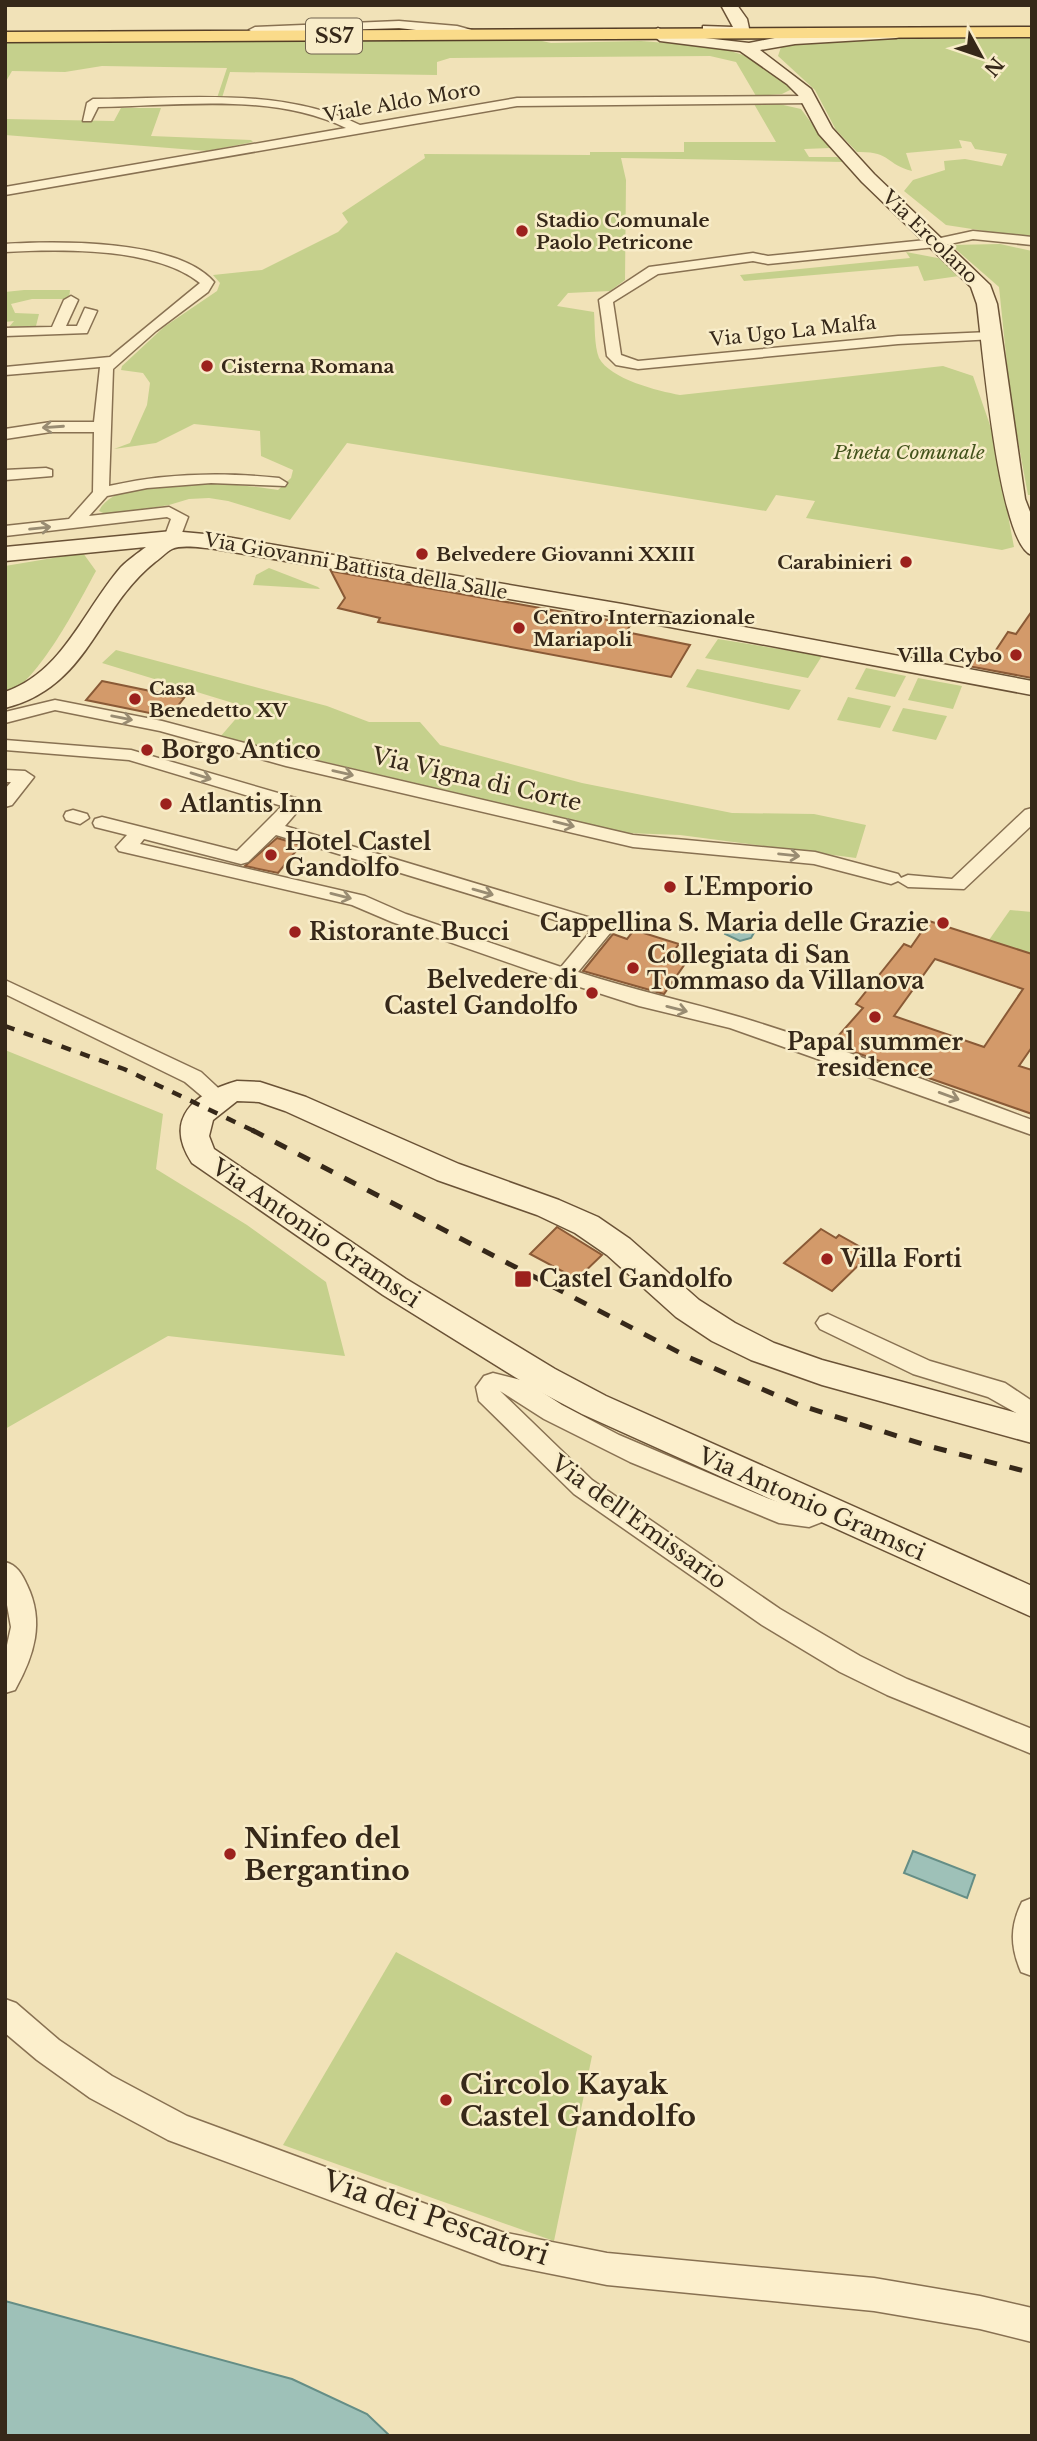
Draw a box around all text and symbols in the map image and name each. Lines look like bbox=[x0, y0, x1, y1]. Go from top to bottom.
road number: SS7 bbox=[306, 19, 362, 54]
north arrow bbox=[946, 21, 1016, 91]
text: N bbox=[979, 52, 1008, 81]
street label: Viale Aldo Moro bbox=[321, 77, 482, 127]
street label: Via Ercolano bbox=[877, 185, 983, 288]
place label: Stadio Comunale Paolo Petricone bbox=[536, 209, 710, 254]
marker: Stadio Comunale Paolo Petricone bbox=[514, 223, 530, 239]
street label: Via Ugo La Malfa bbox=[708, 311, 878, 351]
place label: Cisterna Romana bbox=[221, 355, 395, 378]
marker: Cisterna Romana bbox=[199, 358, 215, 374]
one-way arrow bbox=[42, 421, 65, 434]
park label: Pineta Comunale bbox=[832, 441, 985, 464]
one-way arrow bbox=[29, 521, 51, 534]
street label: Via Giovanni Battista della Salle bbox=[202, 528, 509, 604]
place label: Belvedere Giovanni XXIII bbox=[436, 543, 695, 566]
marker: Belvedere Giovanni XXIII bbox=[414, 546, 430, 562]
place label: Carabinieri bbox=[777, 551, 892, 574]
marker: Carabinieri bbox=[898, 554, 914, 570]
place label: Centro Internazionale Mariapoli bbox=[533, 606, 755, 651]
marker: Centro Internazionale Mariapoli bbox=[511, 620, 527, 636]
place label: Villa Cybo bbox=[896, 644, 1002, 667]
marker: Villa Cybo bbox=[1008, 647, 1024, 663]
place label: Casa Benedetto XV bbox=[149, 677, 288, 722]
marker: Casa Benedetto XV bbox=[127, 691, 143, 707]
one-way arrow bbox=[110, 712, 133, 725]
place label: Borgo Antico bbox=[161, 736, 321, 764]
street label: Via Vigna di Corte bbox=[368, 741, 585, 817]
marker: Borgo Antico bbox=[139, 742, 155, 758]
one-way arrow bbox=[331, 766, 354, 780]
one-way arrow bbox=[189, 771, 211, 784]
place label: Atlantis Inn bbox=[179, 790, 323, 818]
marker: Atlantis Inn bbox=[158, 796, 174, 812]
one-way arrow bbox=[552, 818, 575, 831]
place label: Hotel Castel Gandolfo bbox=[285, 828, 431, 882]
marker: Hotel Castel Gandolfo bbox=[263, 847, 279, 863]
one-way arrow bbox=[777, 849, 800, 862]
place label: L'Emporio bbox=[684, 873, 813, 901]
marker: L'Emporio bbox=[662, 879, 678, 895]
one-way arrow bbox=[472, 887, 494, 900]
one-way arrow bbox=[329, 890, 352, 903]
place label: Cappellina S. Maria delle Grazie bbox=[540, 909, 929, 937]
marker: Cappellina S. Maria delle Grazie bbox=[935, 915, 951, 931]
place label: Ristorante Bucci bbox=[309, 918, 509, 946]
marker: Ristorante Bucci bbox=[287, 924, 303, 940]
place label: Collegiata di San Tommaso da Villanova bbox=[647, 941, 924, 995]
marker: Collegiata di San Tommaso da Villanova bbox=[625, 960, 641, 976]
place label: Belvedere di Castel Gandolfo bbox=[384, 966, 578, 1020]
marker: Belvedere di Castel Gandolfo bbox=[584, 985, 600, 1001]
one-way arrow bbox=[665, 1003, 688, 1017]
marker: Papal summer residence bbox=[867, 1009, 883, 1025]
place label: Papal summer residence bbox=[787, 1028, 963, 1082]
one-way arrow bbox=[938, 1091, 960, 1103]
street label: Via Antonio Gramsci bbox=[206, 1152, 426, 1313]
place label: Villa Forti bbox=[840, 1245, 962, 1273]
marker: Villa Forti bbox=[819, 1251, 835, 1267]
place label: Castel Gandolfo bbox=[539, 1265, 733, 1293]
marker: Castel Gandolfo bbox=[513, 1269, 533, 1289]
street label: Via Antonio Gramsci bbox=[693, 1441, 930, 1567]
street label: Via dell'Emissario bbox=[545, 1448, 732, 1595]
place label: Ninfeo del Bergantino bbox=[244, 1821, 410, 1888]
marker: Ninfeo del Bergantino bbox=[222, 1846, 238, 1862]
place label: Circolo Kayak Castel Gandolfo bbox=[460, 2067, 696, 2134]
marker: Circolo Kayak Castel Gandolfo bbox=[438, 2092, 454, 2108]
street label: Via dei Pescatori bbox=[318, 2163, 554, 2273]

